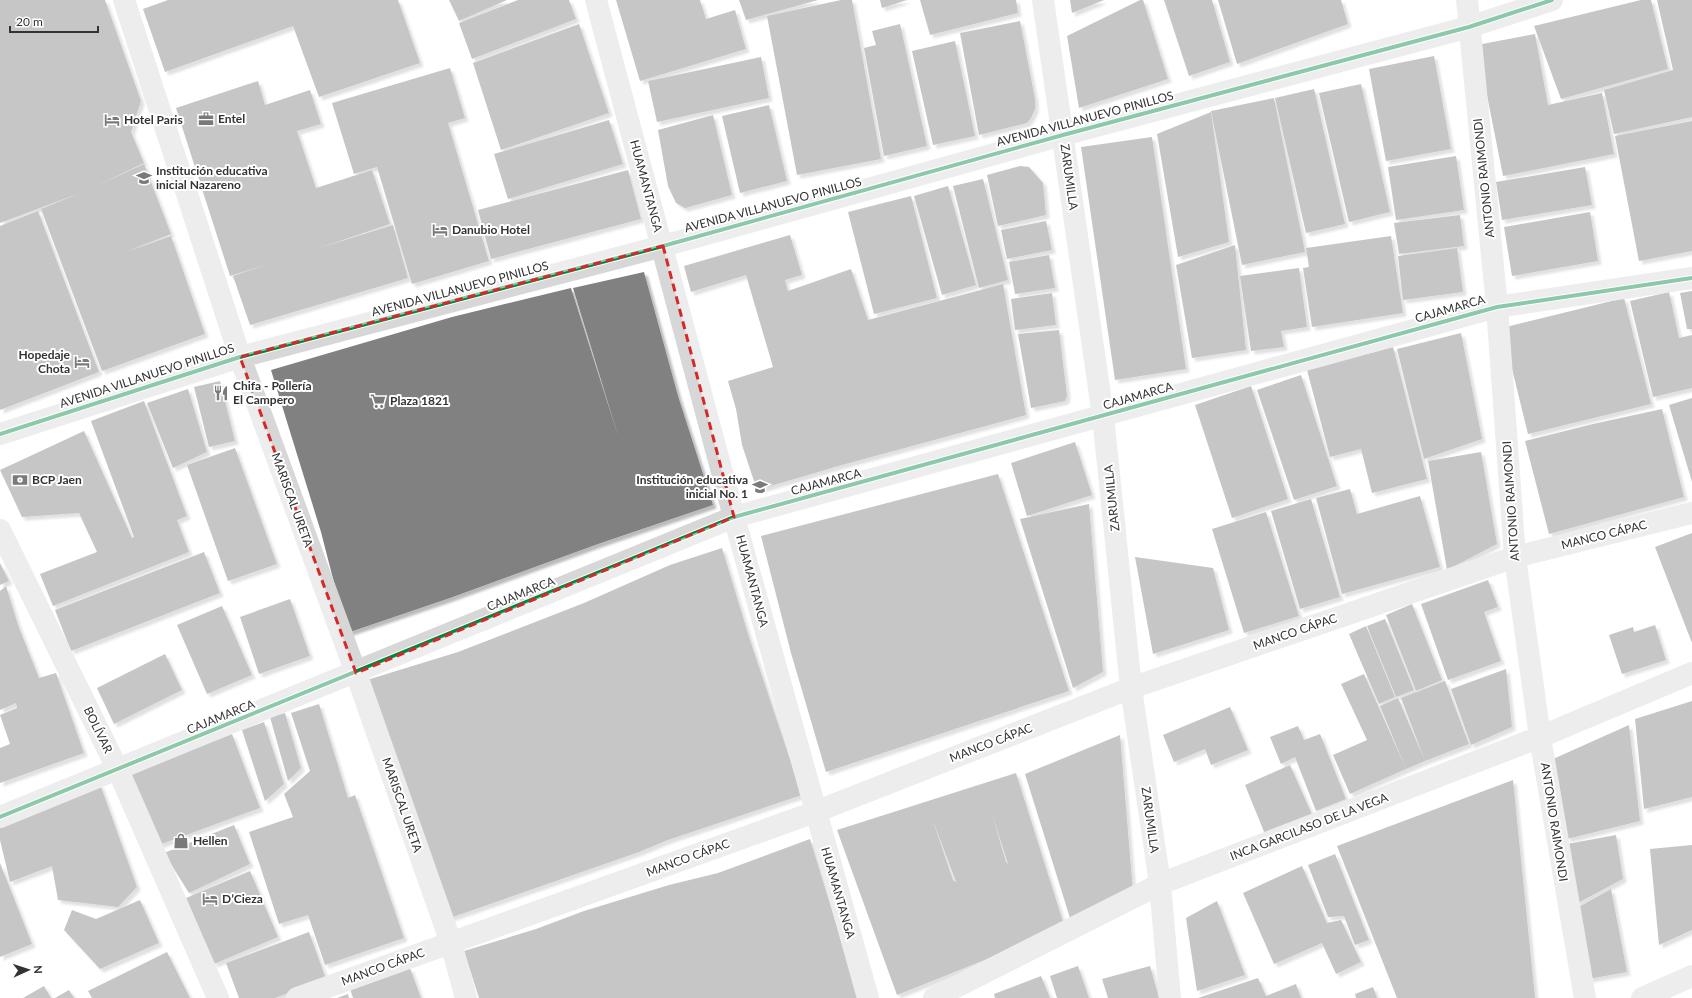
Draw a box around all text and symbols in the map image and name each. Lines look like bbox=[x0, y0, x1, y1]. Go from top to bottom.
scale bar bbox=[10, 8, 98, 34]
text: 20 m bbox=[16, 14, 43, 29]
street label: AVENIDA VILLANUEVO PINILLOS bbox=[995, 88, 1175, 149]
office icon: Entel bbox=[197, 110, 215, 128]
hotel icon: Hotel Paris bbox=[103, 111, 121, 129]
place label: Entel bbox=[218, 111, 245, 126]
place label: Hotel Paris bbox=[124, 112, 183, 127]
street label: ANTONIO RAIMONDI bbox=[1470, 117, 1497, 239]
street label: HUAMANTANGA bbox=[627, 138, 666, 234]
street label: ZARUMILLA bbox=[1057, 143, 1082, 212]
place label: Institución educativa inicial Nazareno bbox=[156, 163, 268, 192]
school or university icon: Institución educativa inicial Nazareno bbox=[135, 169, 153, 187]
street label: AVENIDA VILLANUEVO PINILLOS bbox=[683, 174, 863, 235]
hotel icon: Danubio Hotel bbox=[431, 221, 449, 239]
place label: Danubio Hotel bbox=[452, 222, 530, 237]
street label: AVENIDA VILLANUEVO PINILLOS bbox=[370, 258, 550, 319]
street label: CAJAMARCA bbox=[1413, 291, 1487, 326]
street label: AVENIDA VILLANUEVO PINILLOS bbox=[58, 340, 236, 411]
place label: Hopedaje Chota bbox=[18, 347, 71, 376]
hotel icon: Hopedaje Chota bbox=[73, 353, 91, 371]
place label: Chifa - Pollería El Campero bbox=[233, 378, 311, 407]
street label: CAJAMARCA bbox=[1101, 378, 1175, 413]
restaurant icon: Chifa - Pollería El Campero bbox=[212, 384, 230, 402]
supermarket icon: Plaza 1821 bbox=[369, 392, 387, 410]
place label: Plaza 1821 bbox=[390, 393, 449, 408]
street label: ANTONIO RAIMONDI bbox=[1499, 441, 1522, 562]
street label: MARISCAL URETA bbox=[268, 451, 317, 550]
street label: ZARUMILLA bbox=[1100, 463, 1122, 532]
street label: CAJAMARCA bbox=[789, 465, 863, 498]
bank icon: BCP Jaen bbox=[11, 471, 29, 489]
place label: BCP Jaen bbox=[32, 472, 82, 487]
place label: Institución educativa inicial No. 1 bbox=[636, 472, 748, 501]
school or university icon: Institución educativa inicial No. 1 bbox=[751, 478, 769, 496]
street label: MANCO CÁPAC bbox=[1560, 517, 1648, 552]
street label: HUAMANTANGA bbox=[733, 533, 772, 629]
street label: CAJAMARCA bbox=[485, 573, 558, 614]
street label: MANCO CÁPAC bbox=[1251, 610, 1339, 653]
street label: CAJAMARCA bbox=[185, 696, 258, 737]
street label: BOLÍVAR bbox=[81, 704, 116, 756]
street label: MANCO CÁPAC bbox=[947, 720, 1034, 765]
street label: MARISCAL URETA bbox=[379, 755, 426, 855]
street label: ANTONIO RAIMONDI bbox=[1538, 761, 1571, 882]
street label: ZARUMILLA bbox=[1138, 786, 1163, 855]
street label: INCA GARCILASO DE LA VEGA bbox=[1228, 789, 1391, 864]
shop icon: Hellen bbox=[172, 832, 190, 850]
place label: Hellen bbox=[193, 833, 228, 848]
street label: MANCO CÁPAC bbox=[644, 835, 732, 880]
street label: HUAMANTANGA bbox=[818, 845, 859, 941]
hotel icon: D’Cieza bbox=[201, 890, 219, 908]
place label: D’Cieza bbox=[222, 891, 263, 906]
street label: MANCO CÁPAC bbox=[339, 944, 427, 989]
north arrow bbox=[8, 950, 48, 990]
text: N bbox=[32, 965, 45, 974]

